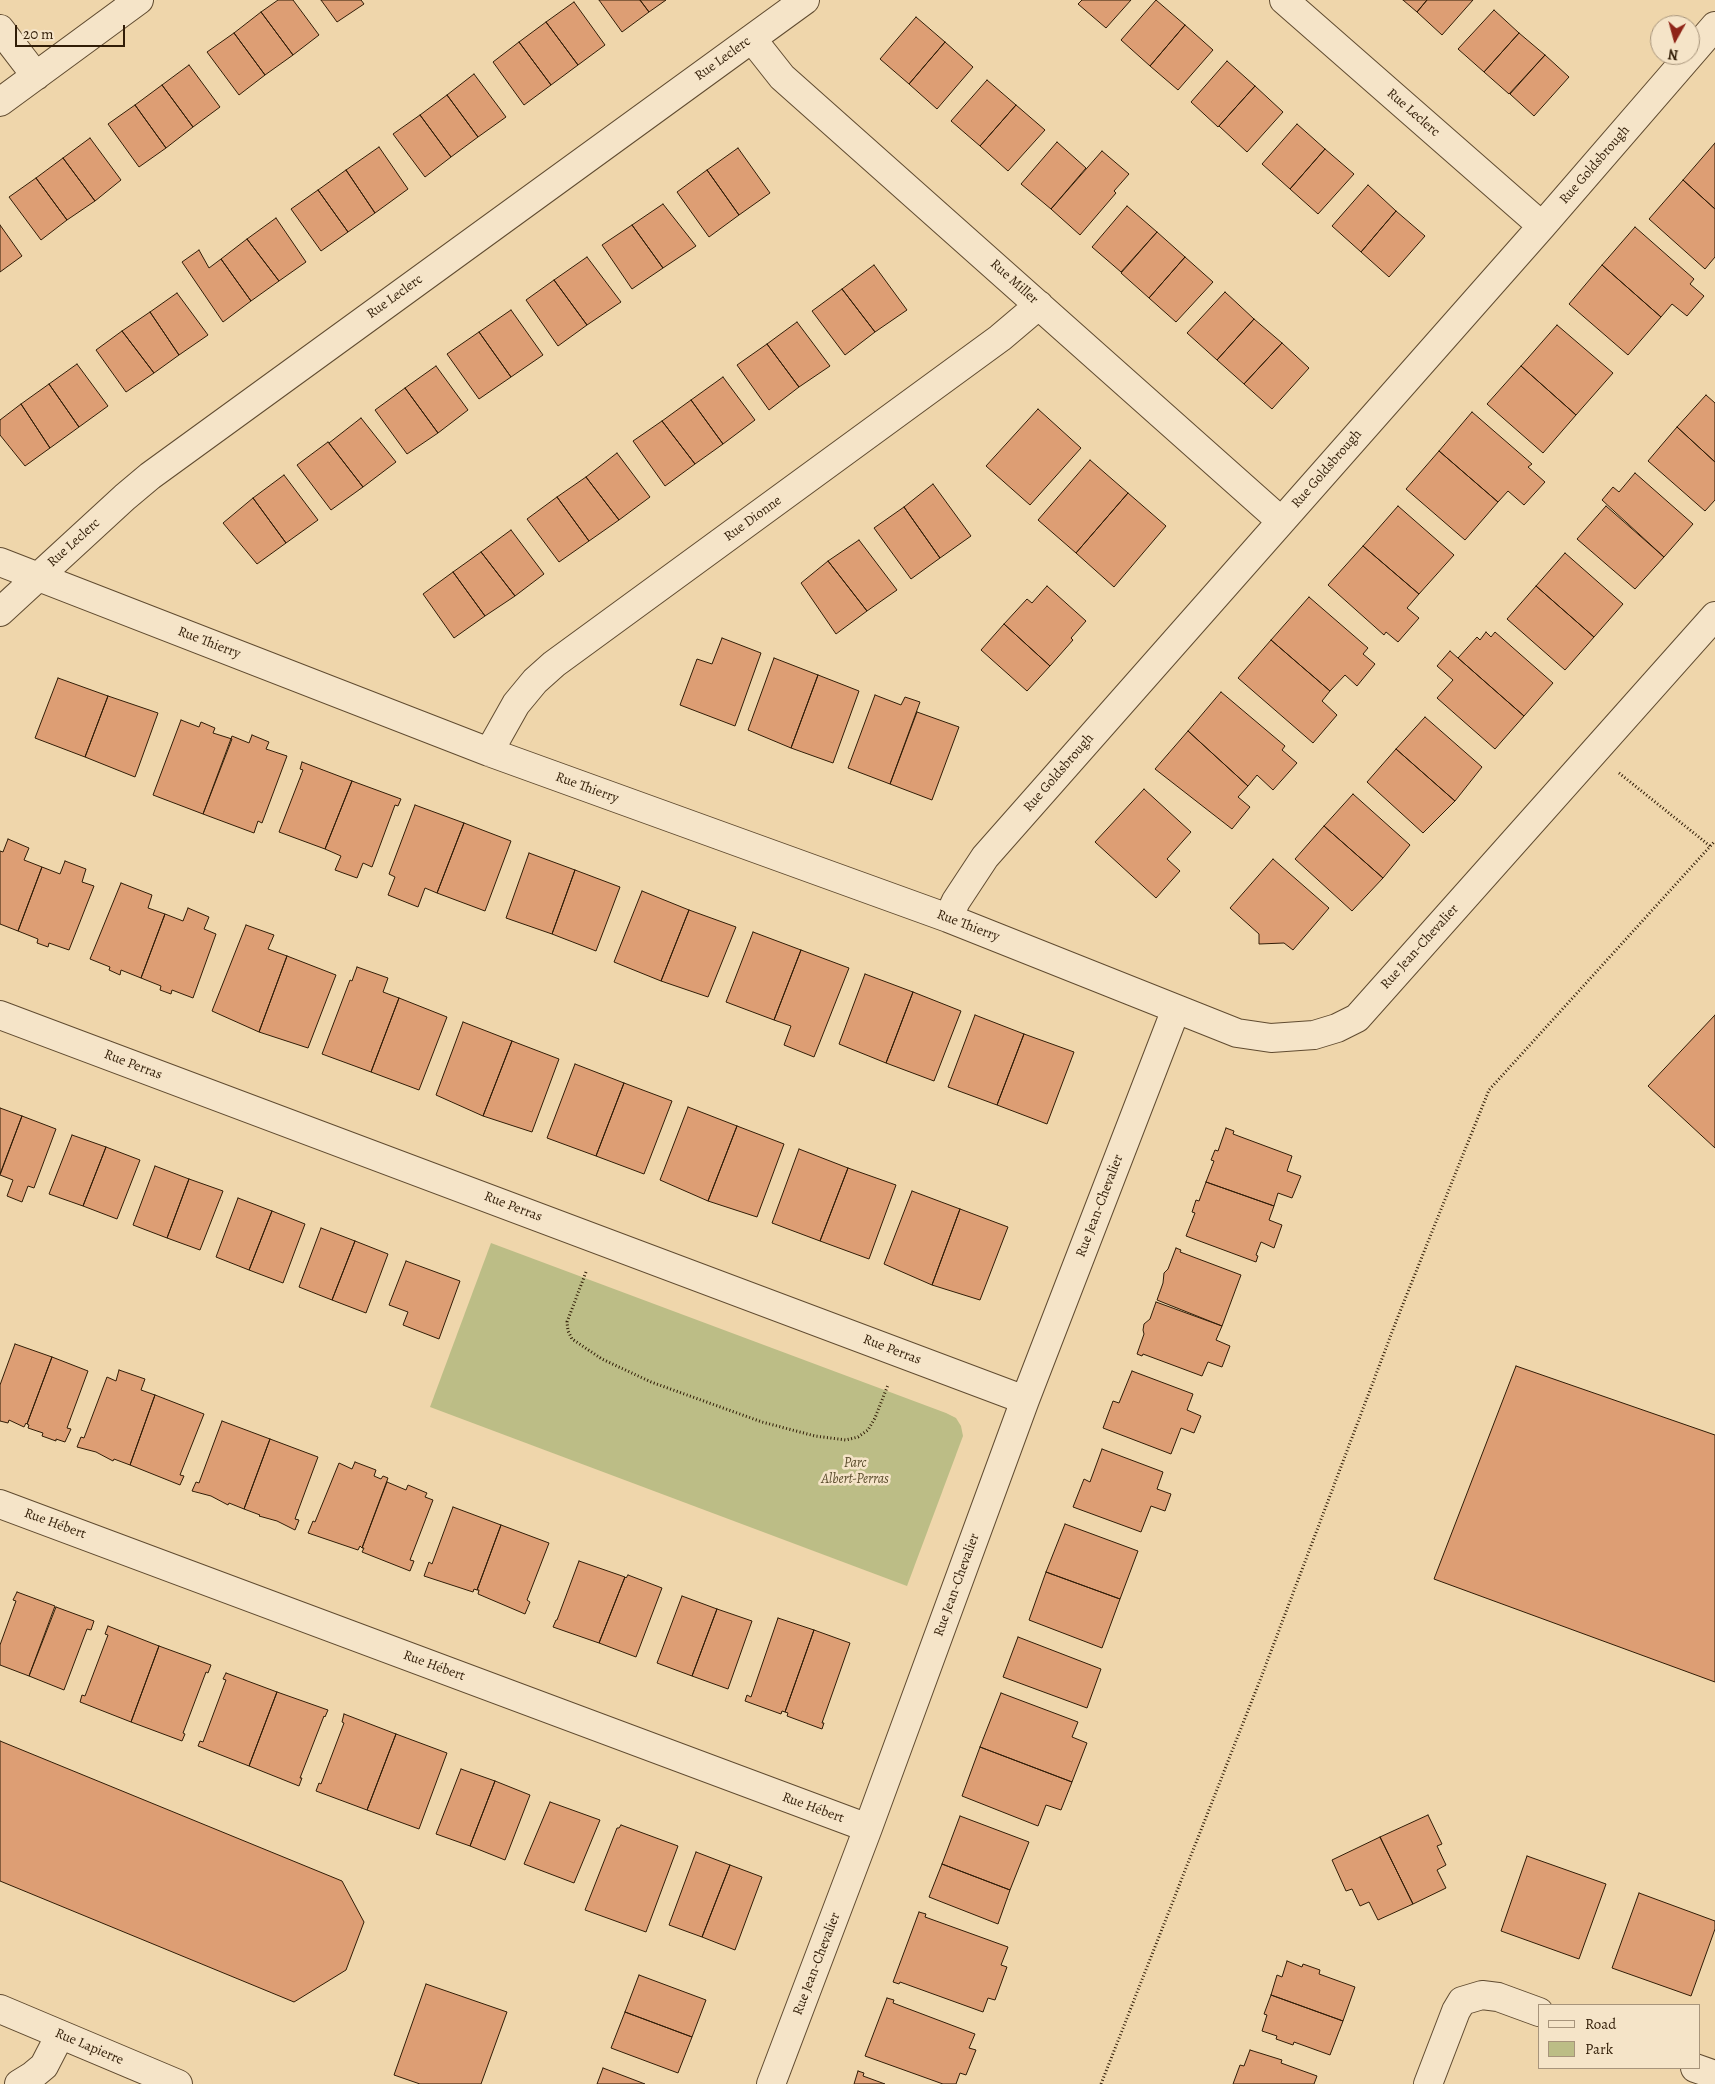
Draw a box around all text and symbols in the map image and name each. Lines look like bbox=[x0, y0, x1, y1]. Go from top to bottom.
scale bar bbox=[18, 15, 128, 47]
north arrow bbox=[1650, 15, 1700, 65]
text: 20 m bbox=[23, 24, 54, 44]
street label: Rue Leclerc bbox=[692, 33, 754, 85]
text: N bbox=[1667, 44, 1679, 64]
street label: Rue Leclerc bbox=[1383, 85, 1443, 141]
street label: Rue Goldsbrough bbox=[1556, 122, 1634, 208]
street label: Rue Miller bbox=[986, 256, 1042, 308]
street label: Rue Leclerc bbox=[364, 271, 426, 323]
street label: Rue Goldsbrough bbox=[1288, 426, 1366, 512]
street label: Rue Dionne bbox=[721, 492, 785, 546]
street label: Rue Leclerc bbox=[44, 515, 104, 571]
street label: Rue Thierry bbox=[175, 623, 243, 663]
street label: Rue Goldsbrough bbox=[1020, 730, 1098, 816]
street label: Rue Thierry bbox=[553, 769, 621, 807]
street label: Rue Jean-Chevalier bbox=[1377, 901, 1463, 993]
street label: Rue Thierry bbox=[934, 906, 1002, 946]
street label: Rue Perras bbox=[102, 1046, 164, 1084]
street label: Rue Jean-Chevalier bbox=[1073, 1152, 1127, 1260]
street label: Rue Perras bbox=[482, 1188, 544, 1226]
street label: Rue Perras bbox=[861, 1331, 923, 1369]
park label: Parc Albert-Perras bbox=[821, 1456, 889, 1488]
street label: Rue Hébert bbox=[22, 1505, 88, 1543]
street label: Rue Jean-Chevalier bbox=[931, 1531, 983, 1639]
street label: Rue Hébert bbox=[401, 1647, 467, 1685]
street label: Rue Hébert bbox=[780, 1789, 846, 1827]
street label: Rue Jean-Chevalier bbox=[790, 1910, 844, 2018]
legend bbox=[1538, 2004, 1700, 2069]
text: Road bbox=[1585, 2014, 1616, 2034]
street label: Rue Lapierre bbox=[52, 2025, 126, 2069]
text: Park bbox=[1585, 2039, 1613, 2059]

